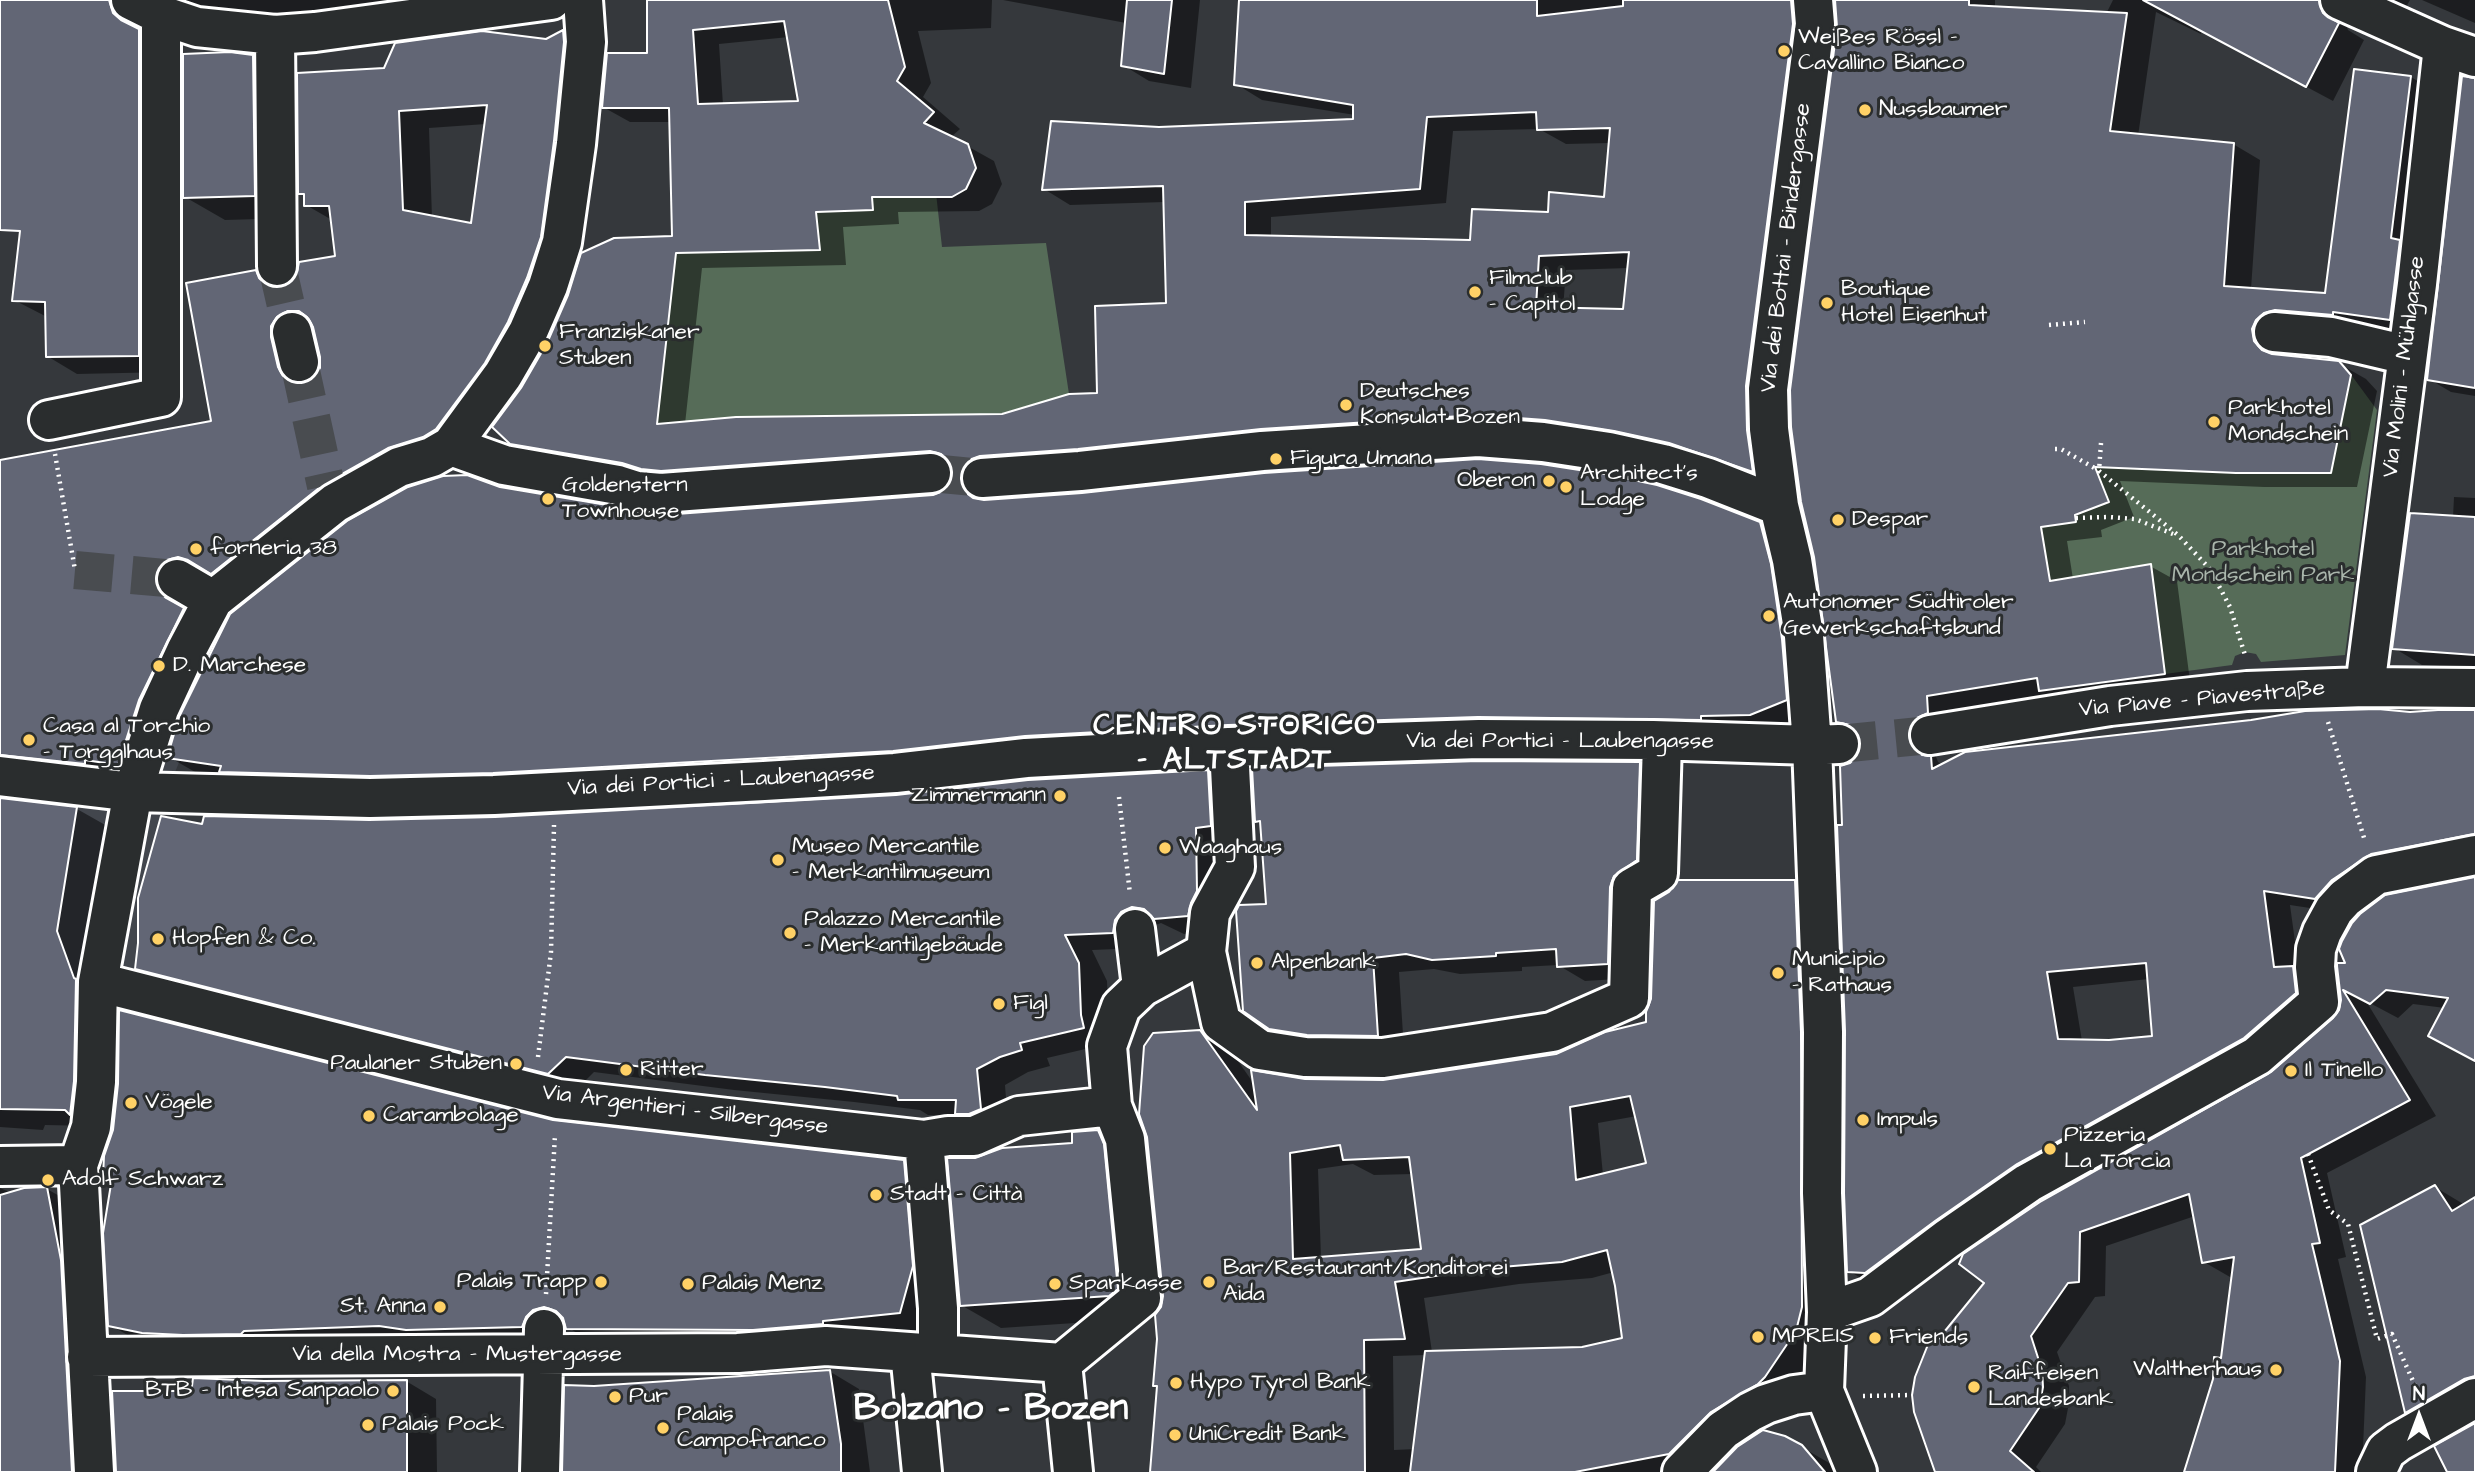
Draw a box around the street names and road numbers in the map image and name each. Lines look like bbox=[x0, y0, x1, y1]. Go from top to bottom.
street label: Via dei Bottai - Bindergasse bbox=[1756, 102, 1818, 394]
street label: Via Molini - Mühlgasse bbox=[2378, 255, 2432, 479]
street label: Via Piave - Piavestraße bbox=[2078, 675, 2326, 725]
street label: Via dei Portici - Laubengasse bbox=[1406, 728, 1714, 756]
street label: Via dei Portici - Laubengasse bbox=[567, 760, 875, 804]
street label: Via Argentieri - Silbergasse bbox=[540, 1080, 830, 1142]
street label: Via della Mostra - Mustergasse bbox=[292, 1341, 622, 1369]

